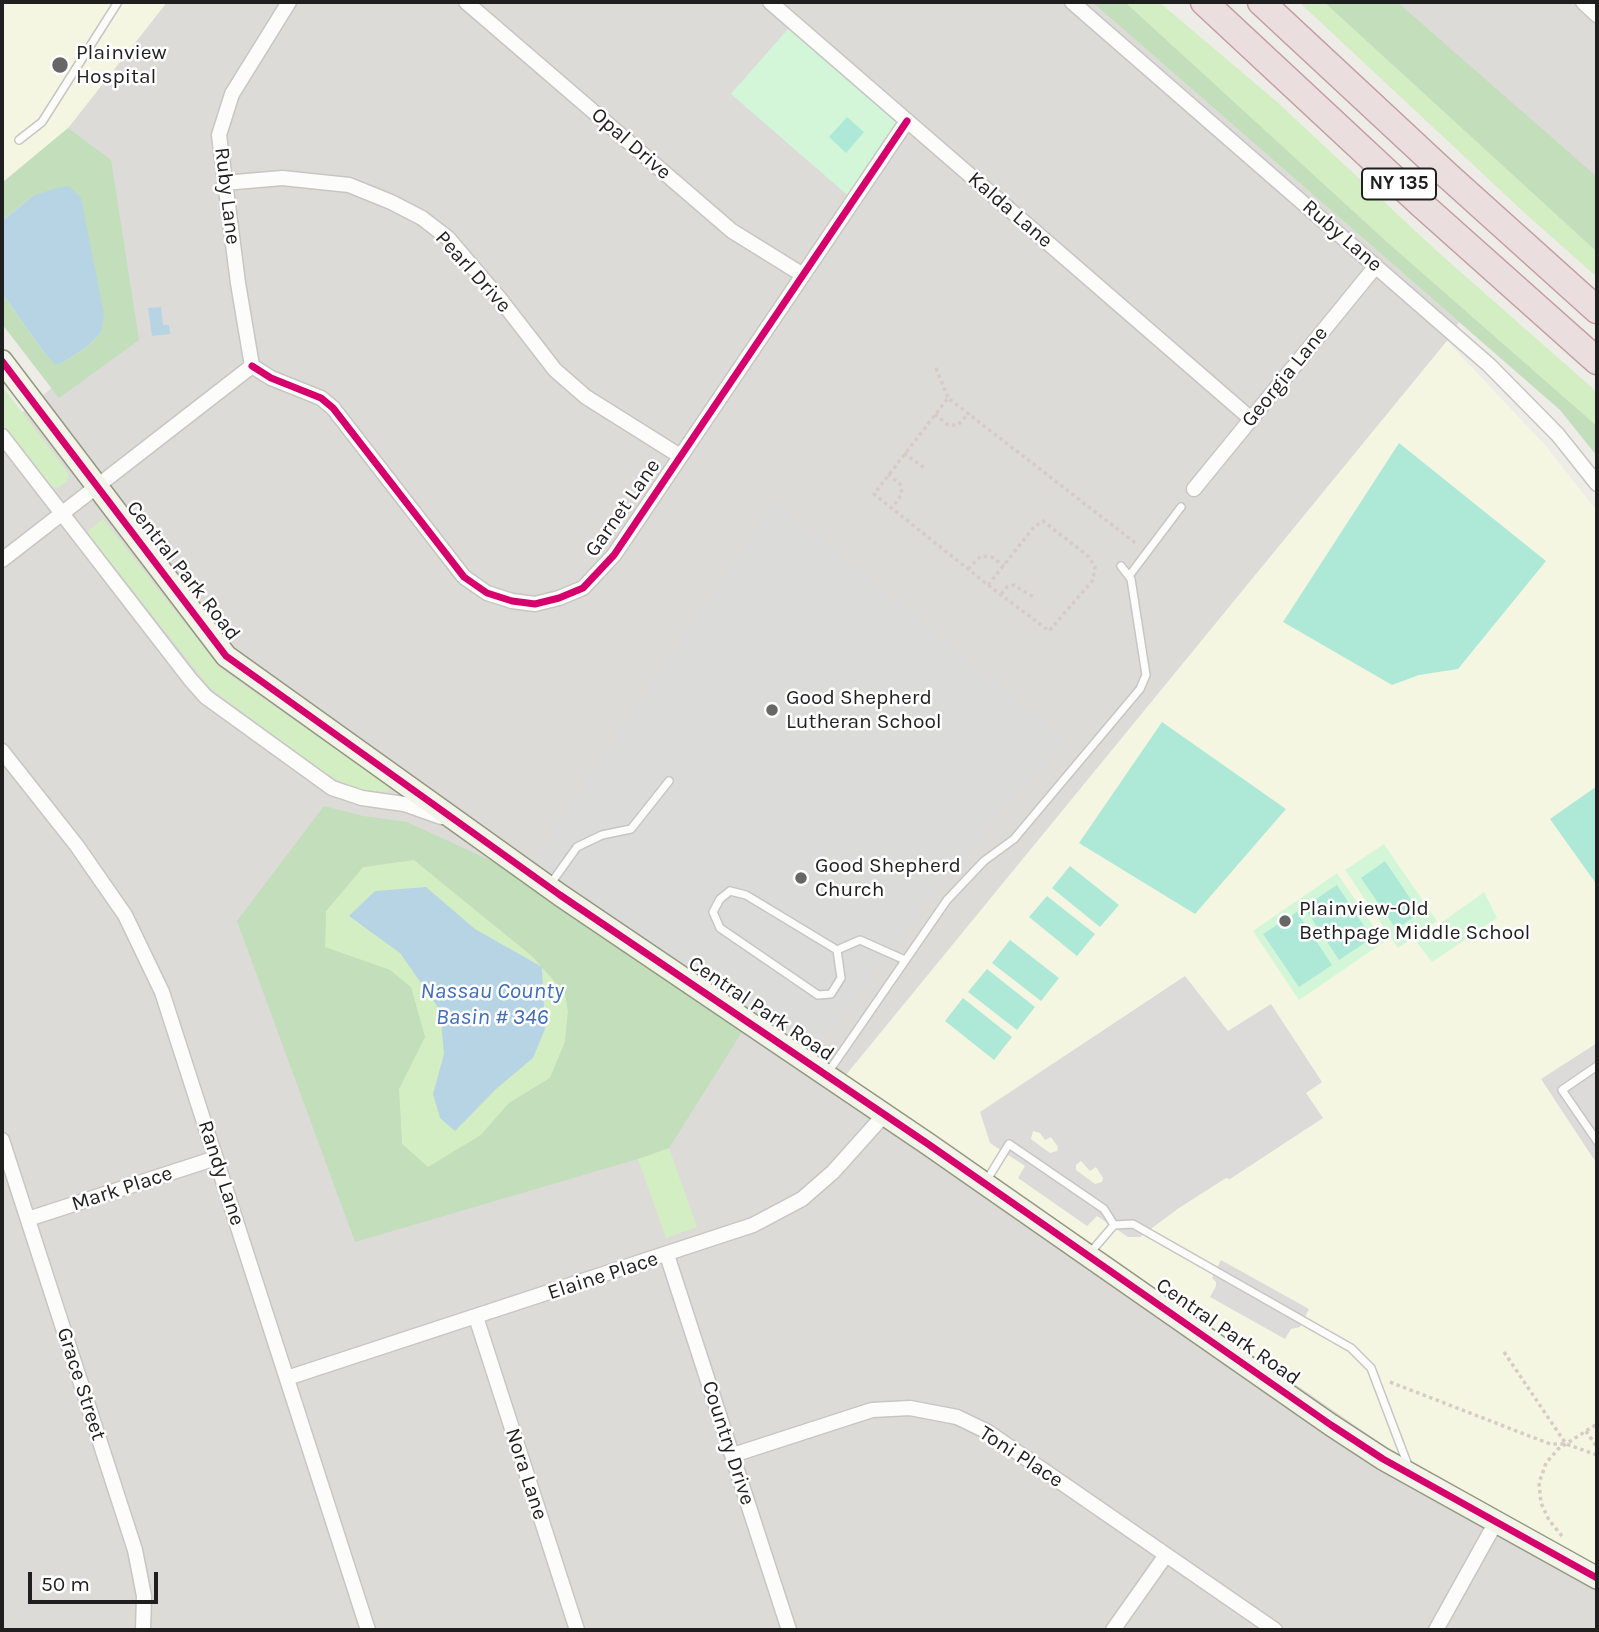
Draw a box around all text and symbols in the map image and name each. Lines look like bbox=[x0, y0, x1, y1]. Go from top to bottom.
place label: Plainview Hospital bbox=[76, 40, 167, 90]
marker: Plainview Hospital bbox=[50, 55, 70, 75]
street label: Opal Drive bbox=[586, 103, 676, 185]
street label: Ruby Lane bbox=[209, 146, 245, 246]
street label: Kalda Lane bbox=[962, 166, 1058, 254]
road number: NY 135 bbox=[1362, 168, 1436, 200]
street label: Ruby Lane bbox=[1297, 194, 1387, 278]
street label: Pearl Drive bbox=[430, 226, 516, 318]
street label: Georgia Lane bbox=[1237, 321, 1333, 433]
street label: Garnet Lane bbox=[580, 454, 666, 562]
street label: Central Park Road bbox=[121, 496, 245, 646]
place label: Good Shepherd Lutheran School bbox=[786, 685, 942, 735]
marker: Good Shepherd Lutheran School bbox=[764, 702, 780, 718]
place label: Good Shepherd Church bbox=[815, 853, 961, 903]
marker: Good Shepherd Church bbox=[793, 870, 809, 886]
place label: Plainview-Old Bethpage Middle School bbox=[1299, 896, 1530, 946]
marker: Plainview-Old Bethpage Middle School bbox=[1277, 913, 1293, 929]
street label: Central Park Road bbox=[683, 951, 839, 1067]
water label: Nassau County Basin # 346 bbox=[420, 977, 564, 1031]
street label: Randy Lane bbox=[192, 1117, 250, 1229]
street label: Mark Place bbox=[68, 1161, 176, 1217]
street label: Elaine Place bbox=[545, 1246, 661, 1306]
street label: Central Park Road bbox=[1151, 1273, 1305, 1391]
street label: Grace Street bbox=[51, 1325, 111, 1443]
street label: Country Drive bbox=[696, 1378, 760, 1508]
street label: Toni Place bbox=[974, 1421, 1068, 1493]
street label: Nora Lane bbox=[499, 1425, 553, 1523]
scale bar bbox=[32, 1558, 161, 1602]
text: 50 m bbox=[41, 1572, 90, 1596]

